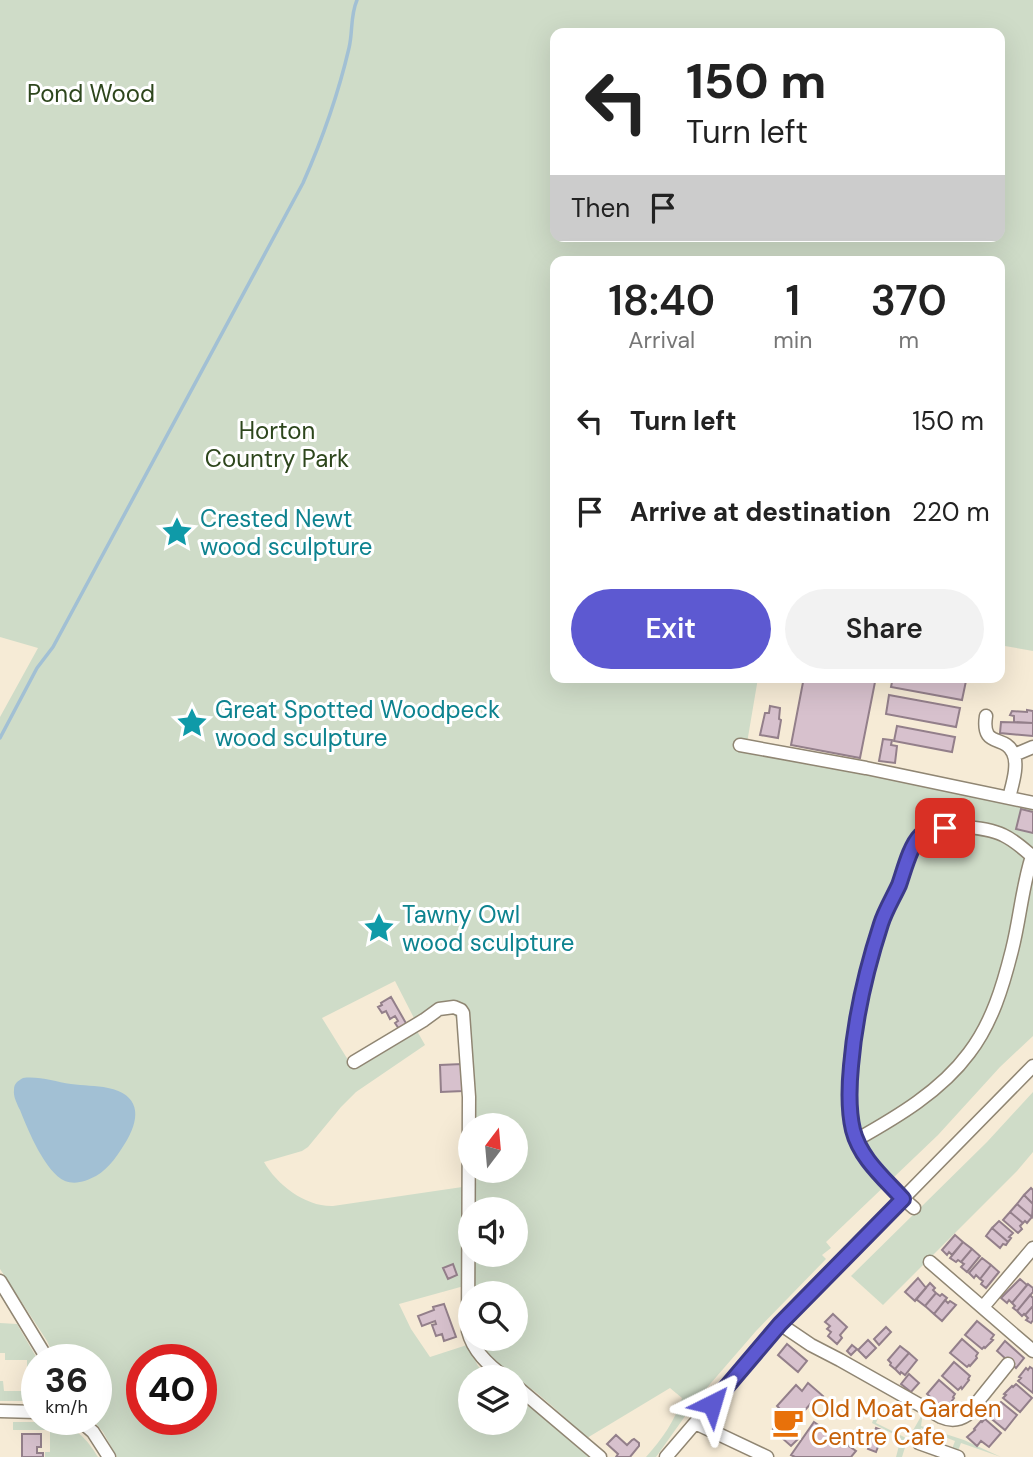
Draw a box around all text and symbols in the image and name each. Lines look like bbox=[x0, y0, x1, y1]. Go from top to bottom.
text: 150 m bbox=[686, 49, 826, 113]
icon: left bbox=[571, 56, 662, 147]
park label: Pond Wood bbox=[27, 78, 155, 109]
text: Turn left bbox=[686, 111, 808, 153]
icon: arrive bbox=[644, 189, 682, 227]
text: Then bbox=[571, 191, 630, 225]
text: 18:40 bbox=[608, 273, 715, 328]
text: 1 bbox=[786, 273, 800, 328]
text: 370 bbox=[871, 273, 947, 328]
text: Arrival bbox=[628, 325, 695, 355]
text: min bbox=[773, 325, 813, 355]
text: m bbox=[898, 325, 919, 355]
icon: left bbox=[571, 402, 609, 440]
text: Turn left bbox=[630, 404, 737, 438]
text: 150 m bbox=[912, 404, 984, 438]
park label: Horton Country Park bbox=[205, 415, 349, 474]
icon: arrive bbox=[571, 493, 609, 531]
text: Arrive at destination bbox=[630, 495, 891, 529]
text: 220 m bbox=[912, 495, 990, 529]
place label: Crested Newt wood sculpture bbox=[200, 503, 372, 562]
place icon: Crested Newt wood sculpture bbox=[160, 515, 194, 549]
button: Exit bbox=[571, 589, 771, 669]
button: Share bbox=[785, 589, 984, 669]
place label: Great Spotted Woodpeck wood sculpture bbox=[215, 694, 500, 753]
place icon: Great Spotted Woodpeck wood sculpture bbox=[175, 706, 209, 740]
pin bbox=[915, 798, 975, 858]
icon: arrive bbox=[926, 809, 964, 847]
place label: Tawny Owl wood sculpture bbox=[402, 899, 574, 958]
place icon: Tawny Owl wood sculpture bbox=[362, 911, 396, 945]
north arrow bbox=[458, 1113, 528, 1183]
map controls bbox=[458, 1113, 528, 1435]
button: sound bbox=[458, 1197, 528, 1267]
button: search bbox=[458, 1281, 528, 1351]
speed limit sign: 40 bbox=[126, 1344, 217, 1435]
text: 36 bbox=[45, 1357, 88, 1403]
button: layers bbox=[458, 1365, 528, 1435]
position arrow bbox=[675, 1367, 749, 1441]
place label: Old Moat Garden Centre Cafe bbox=[811, 1393, 1001, 1452]
text: km/h bbox=[45, 1395, 88, 1419]
cafe icon: Old Moat Garden Centre Cafe bbox=[771, 1405, 805, 1439]

